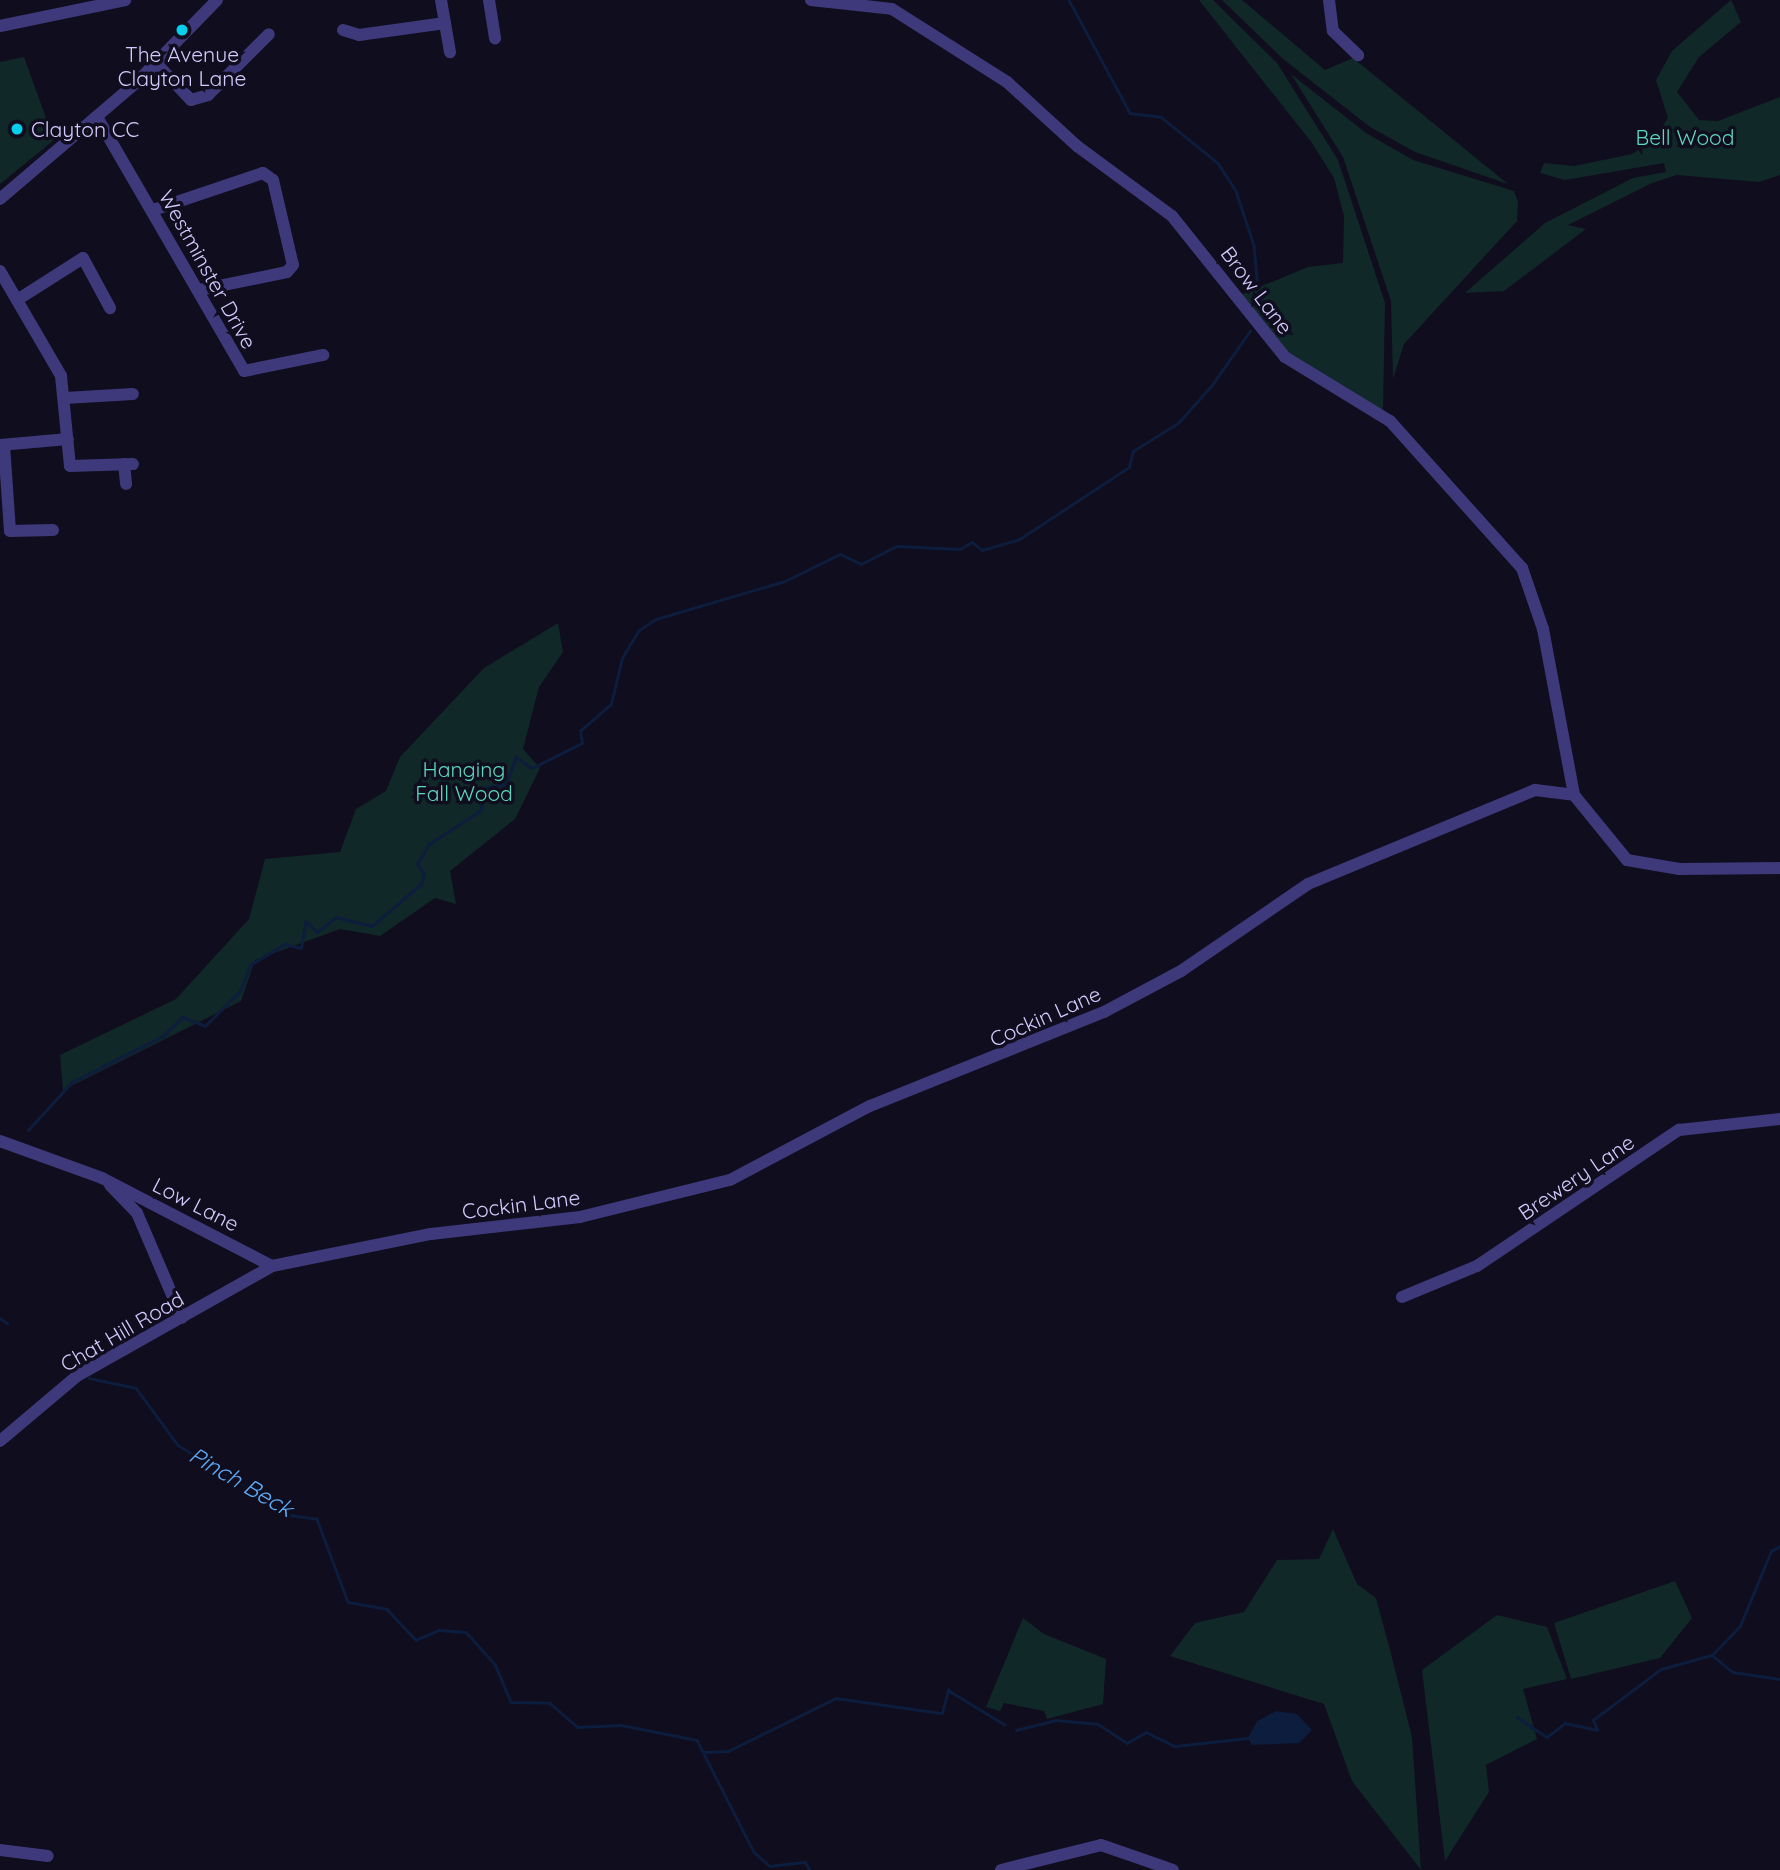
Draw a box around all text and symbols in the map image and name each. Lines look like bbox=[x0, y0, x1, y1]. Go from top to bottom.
marker: The Avenue Clayton Lane bbox=[174, 22, 190, 38]
place label: The Avenue Clayton Lane bbox=[118, 41, 246, 91]
place label: Clayton CC bbox=[31, 116, 139, 142]
marker: Clayton CC bbox=[9, 121, 25, 137]
park label: Bell Wood bbox=[1636, 124, 1734, 150]
street label: Westminster Drive bbox=[154, 185, 262, 353]
street label: Brow Lane bbox=[1216, 241, 1298, 339]
park label: Hanging Fall Wood bbox=[415, 756, 513, 806]
street label: Cockin Lane bbox=[986, 980, 1104, 1052]
street label: Brewery Lane bbox=[1513, 1129, 1639, 1225]
street label: Low Lane bbox=[149, 1172, 243, 1236]
street label: Cockin Lane bbox=[461, 1184, 581, 1224]
street label: Chat Hill Road bbox=[56, 1286, 188, 1376]
water label: Pinch Beck bbox=[184, 1441, 298, 1523]

